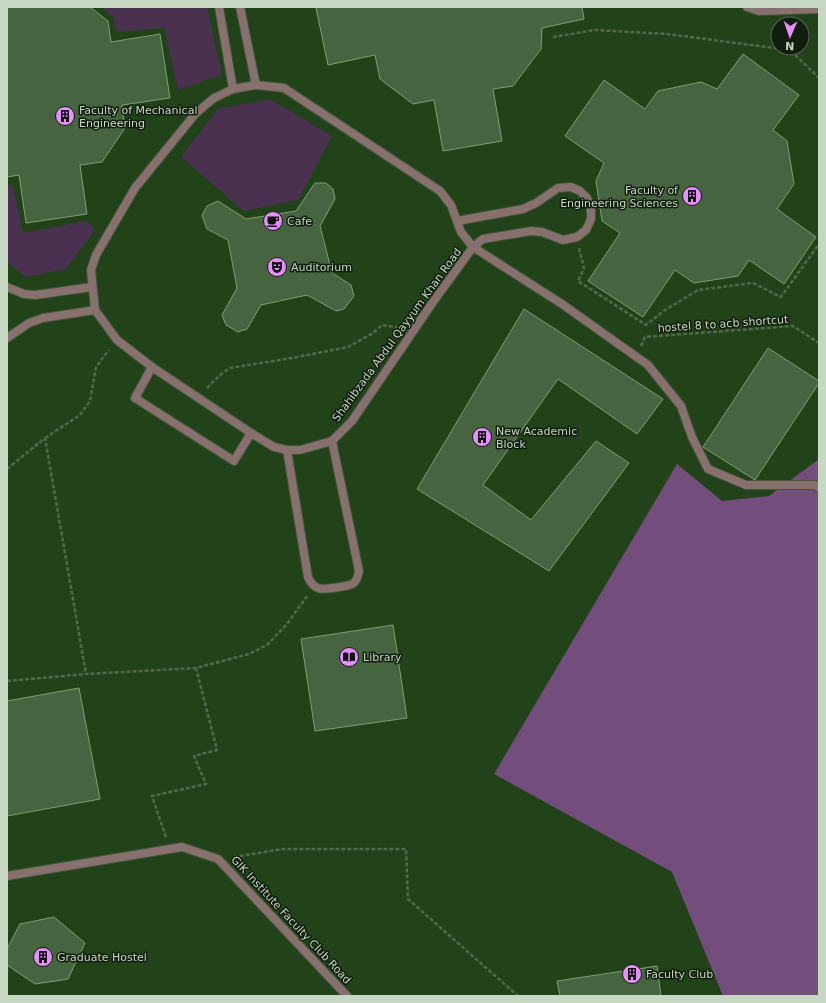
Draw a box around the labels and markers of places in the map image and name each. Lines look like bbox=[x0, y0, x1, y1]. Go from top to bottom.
place label: Faculty of Mechanical Engineering bbox=[79, 104, 197, 130]
building icon: Faculty of Mechanical Engineering bbox=[54, 105, 76, 127]
place label: Faculty of Engineering Sciences bbox=[560, 184, 679, 210]
building icon: Faculty of Engineering Sciences bbox=[681, 185, 703, 207]
cafe icon: Cafe bbox=[262, 210, 284, 232]
place label: Cafe bbox=[287, 215, 312, 228]
theatre icon: Auditorium bbox=[266, 256, 288, 278]
place label: Auditorium bbox=[291, 261, 352, 274]
place label: New Academic Block bbox=[496, 425, 577, 451]
building icon: New Academic Block bbox=[471, 426, 493, 448]
library icon: Library bbox=[338, 646, 360, 668]
place label: Library bbox=[363, 651, 402, 664]
building icon: Graduate Hostel bbox=[32, 946, 54, 968]
place label: Graduate Hostel bbox=[57, 951, 147, 964]
building icon: Faculty Club bbox=[621, 963, 643, 985]
place label: Faculty Club bbox=[646, 968, 713, 981]

